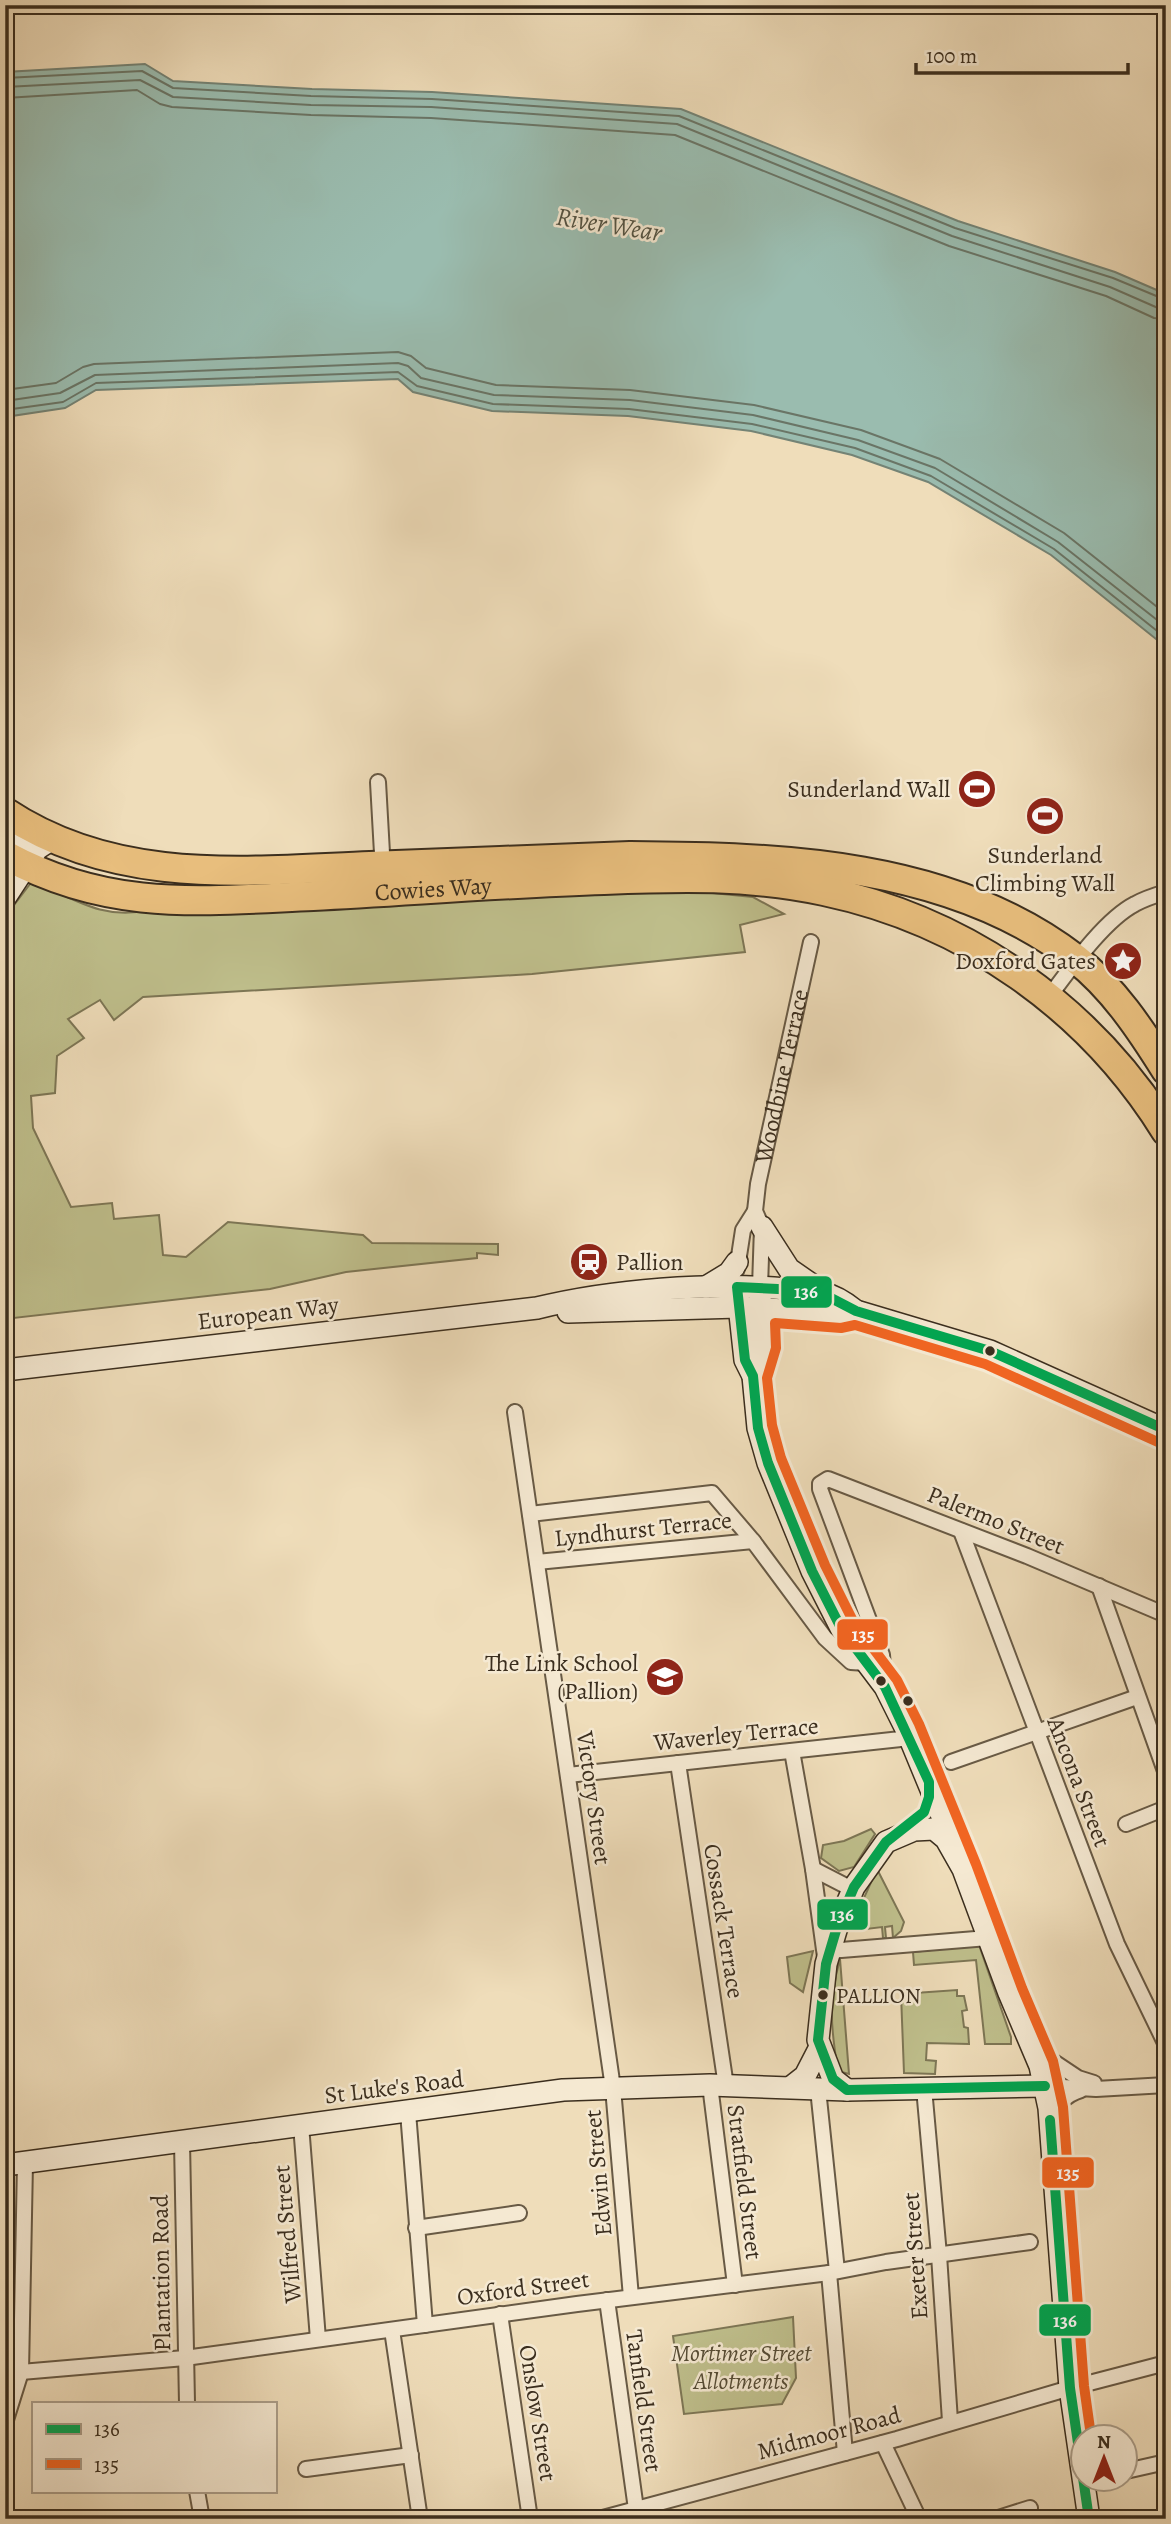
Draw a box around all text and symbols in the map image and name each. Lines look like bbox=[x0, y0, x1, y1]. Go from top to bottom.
scale bar bbox=[916, 32, 1127, 76]
text: 100 m bbox=[926, 42, 977, 70]
water label: River Wear bbox=[554, 199, 665, 250]
sports icon: Sunderland Wall bbox=[956, 768, 998, 810]
place label: Sunderland Wall bbox=[787, 773, 950, 805]
sports icon: Sunderland Climbing Wall bbox=[1024, 795, 1066, 837]
place label: Sunderland Climbing Wall bbox=[975, 839, 1115, 899]
street label: Cowies Way bbox=[374, 869, 493, 908]
place icon: Doxford Gates bbox=[1102, 940, 1144, 982]
place label: Doxford Gates bbox=[955, 945, 1096, 977]
street label: Woodbine Terrace bbox=[747, 986, 816, 1167]
station icon: Pallion bbox=[568, 1241, 610, 1283]
place label: Pallion bbox=[616, 1246, 684, 1278]
line badge: 136 bbox=[780, 1275, 833, 1309]
text: 136 bbox=[794, 1279, 818, 1305]
street label: European Way bbox=[196, 1288, 341, 1338]
unlabelled marker bbox=[983, 1344, 997, 1358]
street label: Palermo Street bbox=[923, 1478, 1069, 1562]
street label: Lyndhurst Terrace bbox=[553, 1504, 733, 1554]
line badge: 135 bbox=[836, 1618, 889, 1651]
text: 135 bbox=[851, 1622, 875, 1648]
place label: The Link School (Pallion) bbox=[485, 1647, 638, 1707]
school or university icon: The Link School (Pallion) bbox=[644, 1656, 686, 1698]
unlabelled marker bbox=[874, 1674, 888, 1688]
unlabelled marker bbox=[901, 1694, 915, 1708]
street label: Waverley Terrace bbox=[651, 1709, 820, 1759]
street label: Ancona Street bbox=[1039, 1712, 1118, 1852]
street label: Victory Street bbox=[569, 1728, 619, 1867]
street label: Cossack Terrace bbox=[696, 1841, 752, 2001]
line badge: 136 bbox=[816, 1898, 869, 1931]
text: 136 bbox=[830, 1902, 854, 1928]
place label: PALLION bbox=[836, 1981, 921, 2011]
marker: PALLION bbox=[816, 1988, 830, 2002]
street label: St Luke's Road bbox=[323, 2063, 466, 2111]
street label: Stratfield Street bbox=[720, 2103, 770, 2261]
street label: Edwin Street bbox=[577, 2108, 619, 2238]
line badge: 135 bbox=[1041, 2156, 1095, 2189]
text: 135 bbox=[1056, 2160, 1080, 2186]
street label: Wilfred Street bbox=[265, 2164, 309, 2305]
street label: Exeter Street bbox=[895, 2191, 935, 2321]
street label: Plantation Road bbox=[144, 2194, 178, 2352]
street label: Oxford Street bbox=[455, 2263, 591, 2313]
line badge: 136 bbox=[1038, 2303, 1092, 2337]
text: 136 bbox=[1053, 2308, 1077, 2334]
street label: Tanfield Street bbox=[618, 2328, 670, 2474]
park label: Mortimer Street Allotments bbox=[671, 2337, 812, 2397]
street label: Onslow Street bbox=[511, 2343, 565, 2483]
street label: Midmoor Road bbox=[754, 2398, 904, 2468]
legend bbox=[32, 2402, 276, 2492]
text: 136 bbox=[94, 2415, 120, 2443]
north arrow bbox=[1070, 2422, 1140, 2492]
text: N bbox=[1097, 2429, 1111, 2455]
text: 135 bbox=[94, 2451, 119, 2479]

